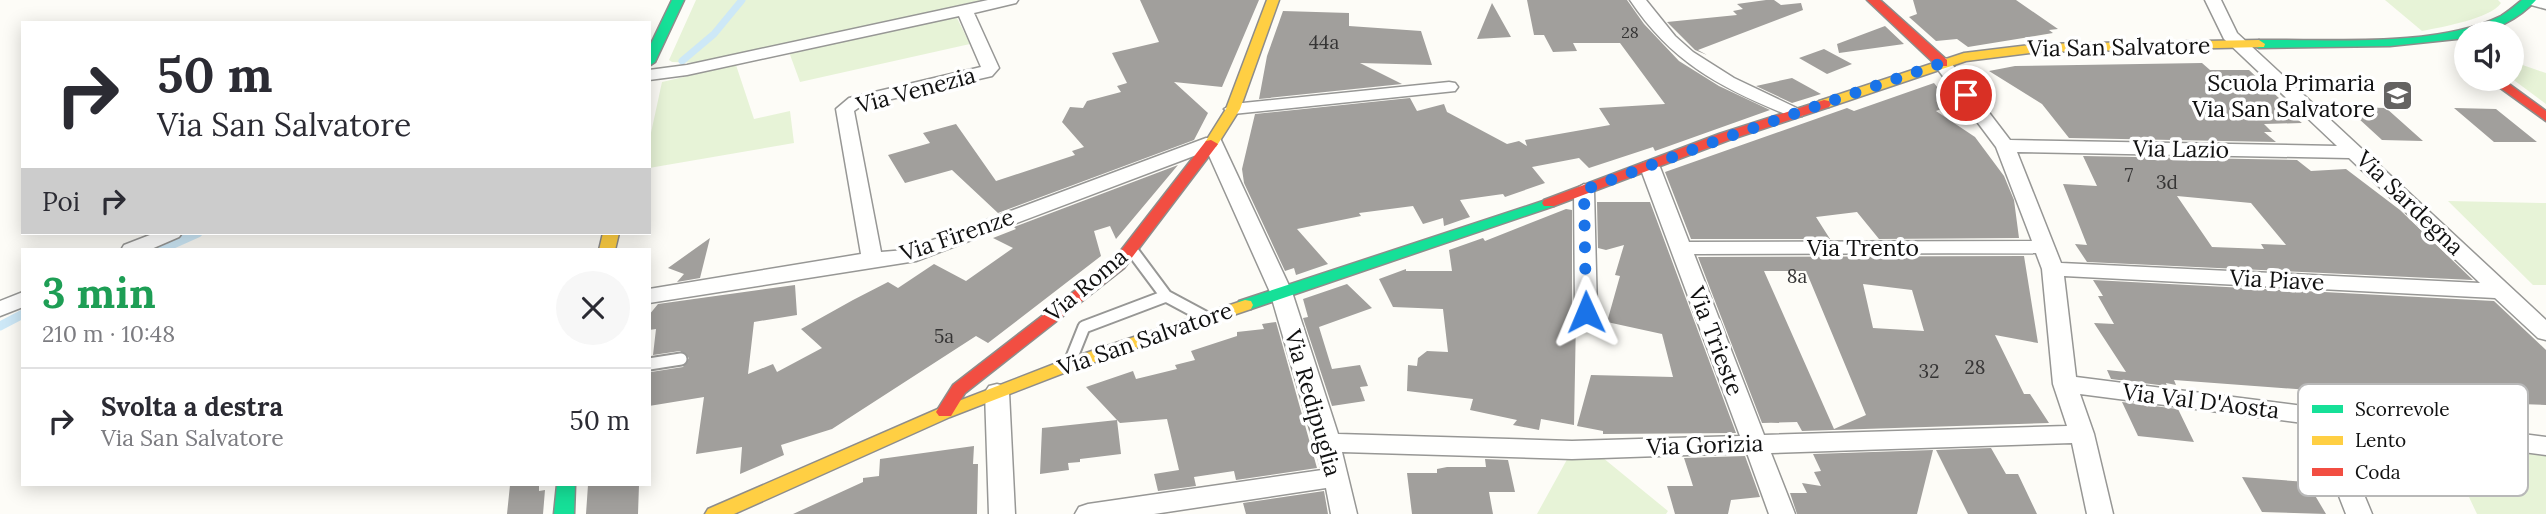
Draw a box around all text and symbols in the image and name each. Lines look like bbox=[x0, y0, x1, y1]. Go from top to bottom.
map controls bbox=[2454, 21, 2524, 91]
button: sound bbox=[2454, 21, 2524, 91]
house number: 28 bbox=[1621, 22, 1639, 42]
house number: 44a bbox=[1309, 30, 1339, 54]
street label: Via San Salvatore bbox=[2026, 30, 2211, 63]
text: 50 m bbox=[157, 43, 273, 105]
icon: right bbox=[42, 49, 133, 140]
street label: Via Venezia bbox=[852, 60, 979, 120]
pin bbox=[1936, 65, 1996, 125]
place label: Scuola Primaria Via San Salvatore bbox=[2191, 68, 2375, 123]
icon: arrive bbox=[1947, 76, 1985, 114]
school or university icon: Scuola Primaria Via San Salvatore bbox=[2381, 79, 2415, 113]
text: Via San Salvatore bbox=[157, 104, 411, 145]
street label: Via Lazio bbox=[2132, 133, 2229, 164]
street label: Via Sardegna bbox=[2350, 143, 2470, 261]
house number: 7 bbox=[2125, 163, 2134, 187]
house number: 3d bbox=[2156, 170, 2178, 194]
icon: right bbox=[94, 182, 132, 220]
text: Poi bbox=[42, 185, 80, 218]
street label: Via Firenze bbox=[895, 202, 1017, 268]
street label: Via Trento bbox=[1806, 233, 1919, 262]
street label: Via Roma bbox=[1038, 242, 1133, 328]
street label: Via Piave bbox=[2228, 262, 2325, 296]
house number: 8a bbox=[1787, 264, 1807, 288]
text: 3 min bbox=[42, 266, 156, 320]
button: close bbox=[556, 271, 630, 345]
position arrow bbox=[1549, 275, 1623, 349]
street label: Via Trieste bbox=[1682, 281, 1750, 399]
street label: Via San Salvatore bbox=[1053, 295, 1236, 382]
text: 210 m · 10:48 bbox=[42, 319, 175, 348]
house number: 5a bbox=[934, 324, 954, 348]
street label: Via Redipuglia bbox=[1278, 325, 1348, 480]
house number: 28 bbox=[1965, 355, 1985, 379]
house number: 32 bbox=[1919, 359, 1939, 383]
street label: Via Val D'Aosta bbox=[2120, 376, 2281, 425]
legend bbox=[2298, 384, 2528, 496]
text: Svolta a destra bbox=[101, 390, 283, 423]
text: Scorrevole bbox=[2355, 397, 2450, 421]
icon: right bbox=[42, 402, 80, 440]
text: 50 m bbox=[570, 404, 630, 437]
text: Via San Salvatore bbox=[101, 423, 284, 452]
street label: Via Gorizia bbox=[1645, 428, 1764, 461]
text: Lento bbox=[2355, 428, 2406, 452]
text: Coda bbox=[2355, 460, 2401, 484]

